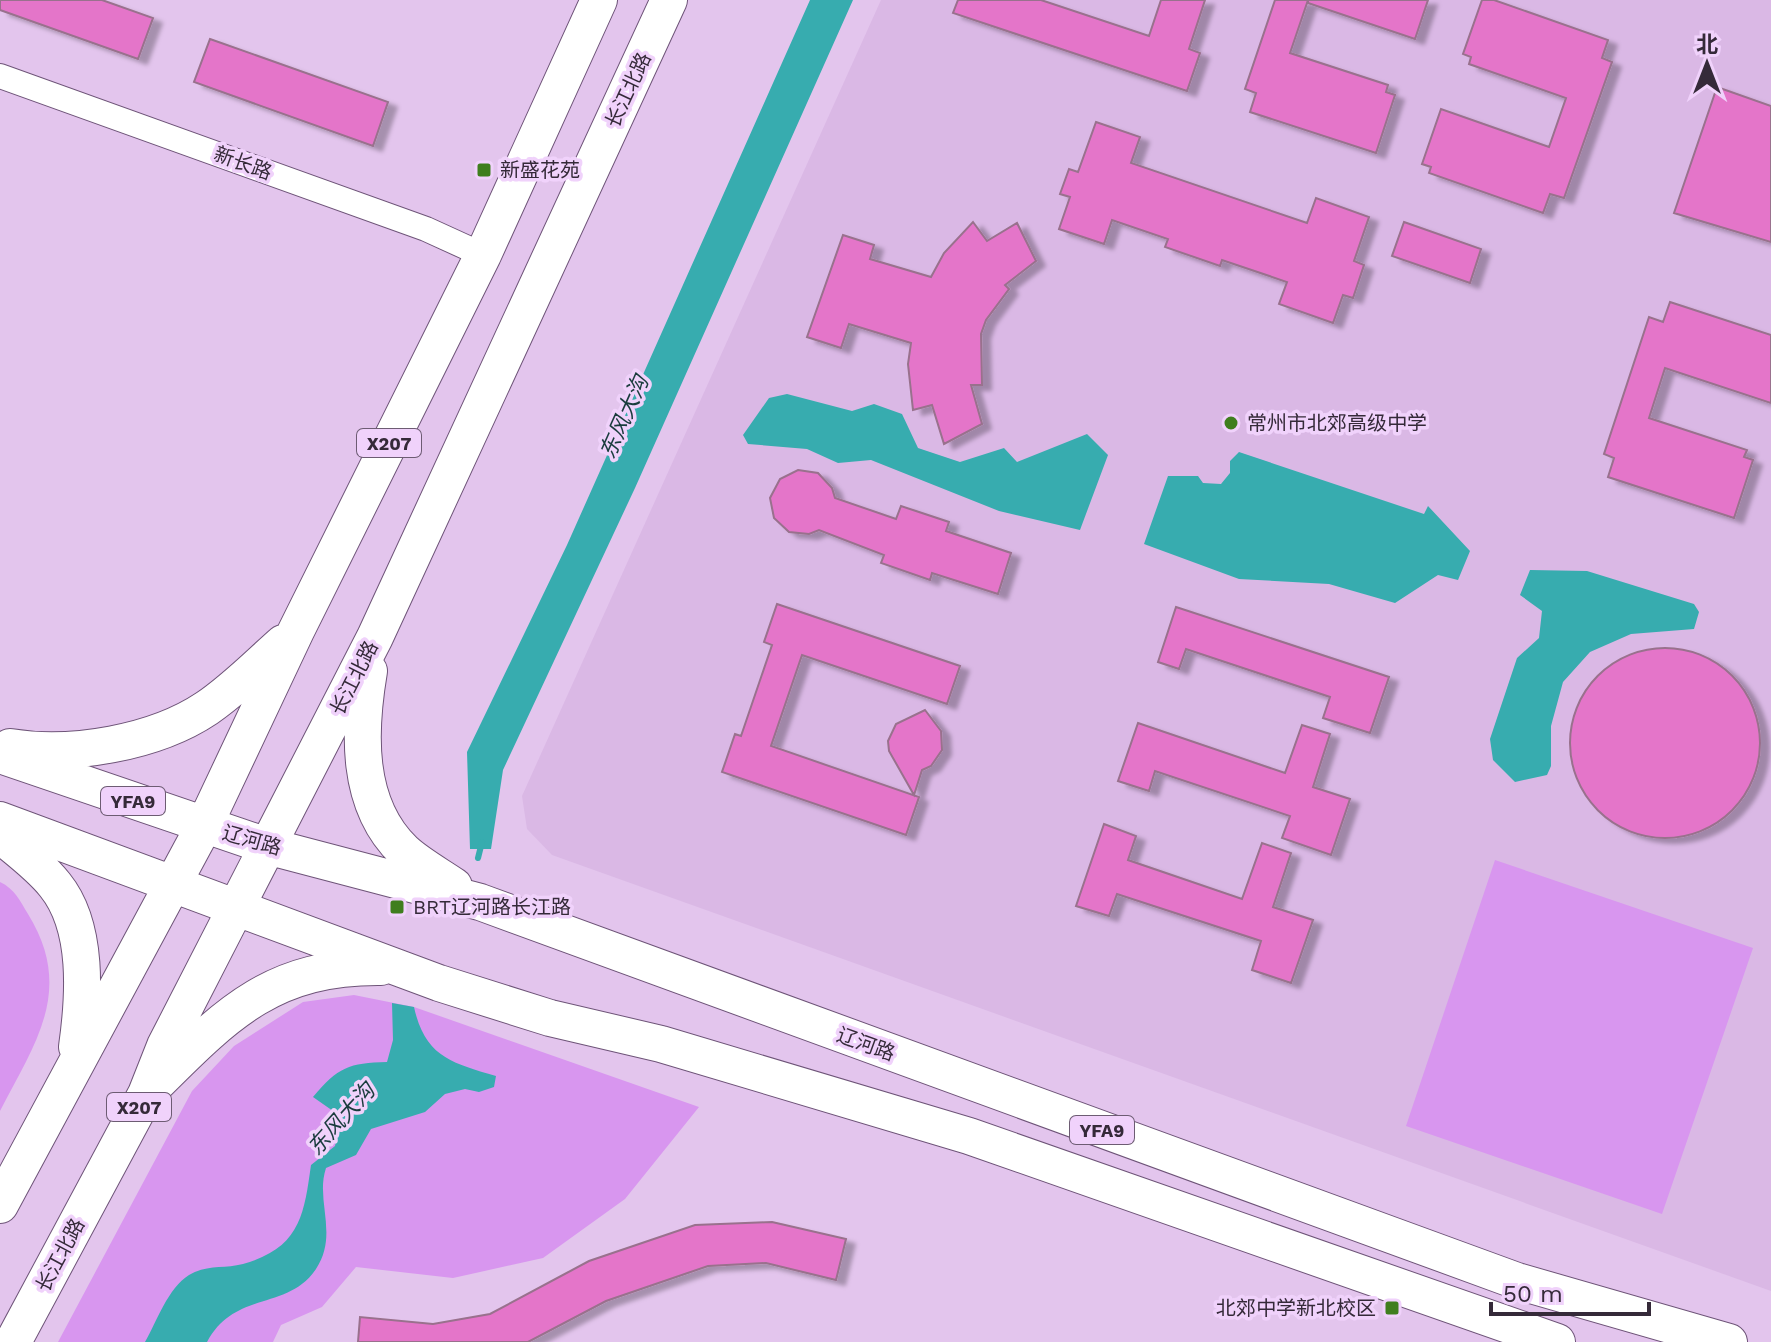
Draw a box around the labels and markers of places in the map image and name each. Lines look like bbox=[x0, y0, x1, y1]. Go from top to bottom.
place label: 新盛花苑 bbox=[500, 158, 580, 182]
marker: 新盛花苑 bbox=[475, 161, 493, 179]
place label: 常州市北郊高级中学 bbox=[1247, 411, 1427, 435]
marker: 常州市北郊高级中学 bbox=[1222, 414, 1240, 432]
place label: BRT辽河路长江路 bbox=[413, 895, 571, 919]
marker: BRT辽河路长江路 bbox=[388, 898, 406, 916]
place label: 北郊中学新北校区 bbox=[1216, 1296, 1376, 1320]
marker: 北郊中学新北校区 bbox=[1383, 1299, 1401, 1317]

